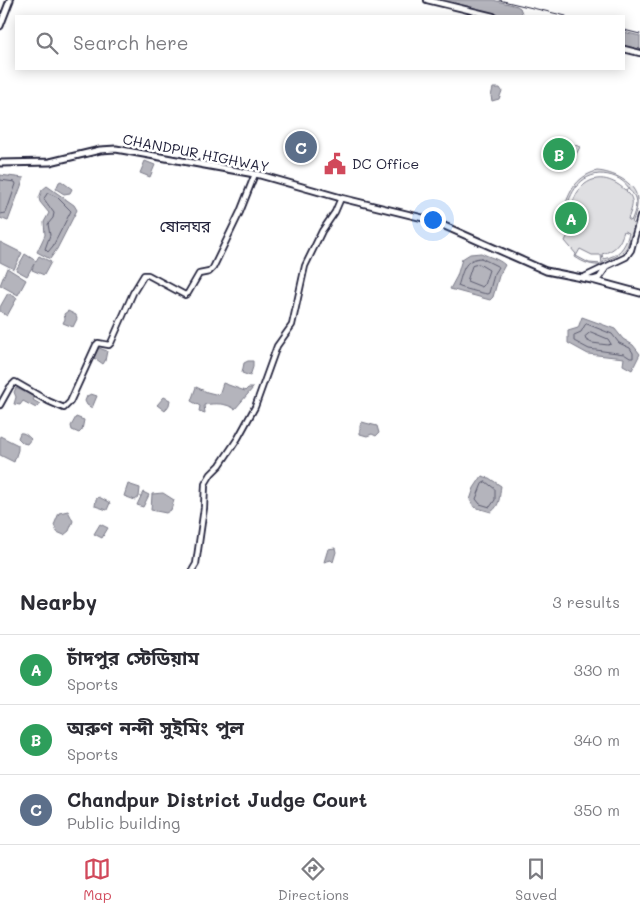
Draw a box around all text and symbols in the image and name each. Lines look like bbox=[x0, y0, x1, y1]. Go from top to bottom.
search box bbox=[15, 15, 625, 70]
icon: search bbox=[33, 29, 61, 57]
text: Search here bbox=[73, 30, 189, 55]
pin: C bbox=[285, 128, 317, 166]
street label: CHANDPUR HIGHWAY bbox=[121, 129, 271, 176]
pin: B bbox=[543, 135, 575, 173]
public building icon: DC Office bbox=[322, 151, 348, 177]
place label: DC Office bbox=[352, 154, 419, 173]
pin: A bbox=[555, 199, 587, 237]
your location bbox=[420, 207, 446, 233]
district label: ষোলঘর bbox=[159, 215, 211, 236]
text: Nearby bbox=[20, 588, 97, 615]
text: 3 results bbox=[552, 591, 620, 612]
text: চাঁদপুর স্টেডিয়াম bbox=[67, 645, 199, 670]
text: A bbox=[30, 659, 42, 680]
text: 330 m bbox=[574, 659, 620, 680]
text: Sports bbox=[67, 673, 118, 694]
text: অরুণ নন্দী সুইমিং পুল bbox=[67, 715, 244, 740]
text: B bbox=[31, 729, 41, 750]
text: 340 m bbox=[573, 729, 620, 750]
text: Sports bbox=[67, 743, 118, 764]
text: Chandpur District Judge Court bbox=[67, 787, 367, 812]
text: C bbox=[30, 799, 42, 820]
text: 350 m bbox=[574, 799, 620, 820]
text: Public building bbox=[67, 812, 180, 833]
tab: Map bbox=[83, 855, 112, 904]
tab: Directions bbox=[278, 855, 349, 904]
tab: Saved bbox=[515, 855, 557, 904]

